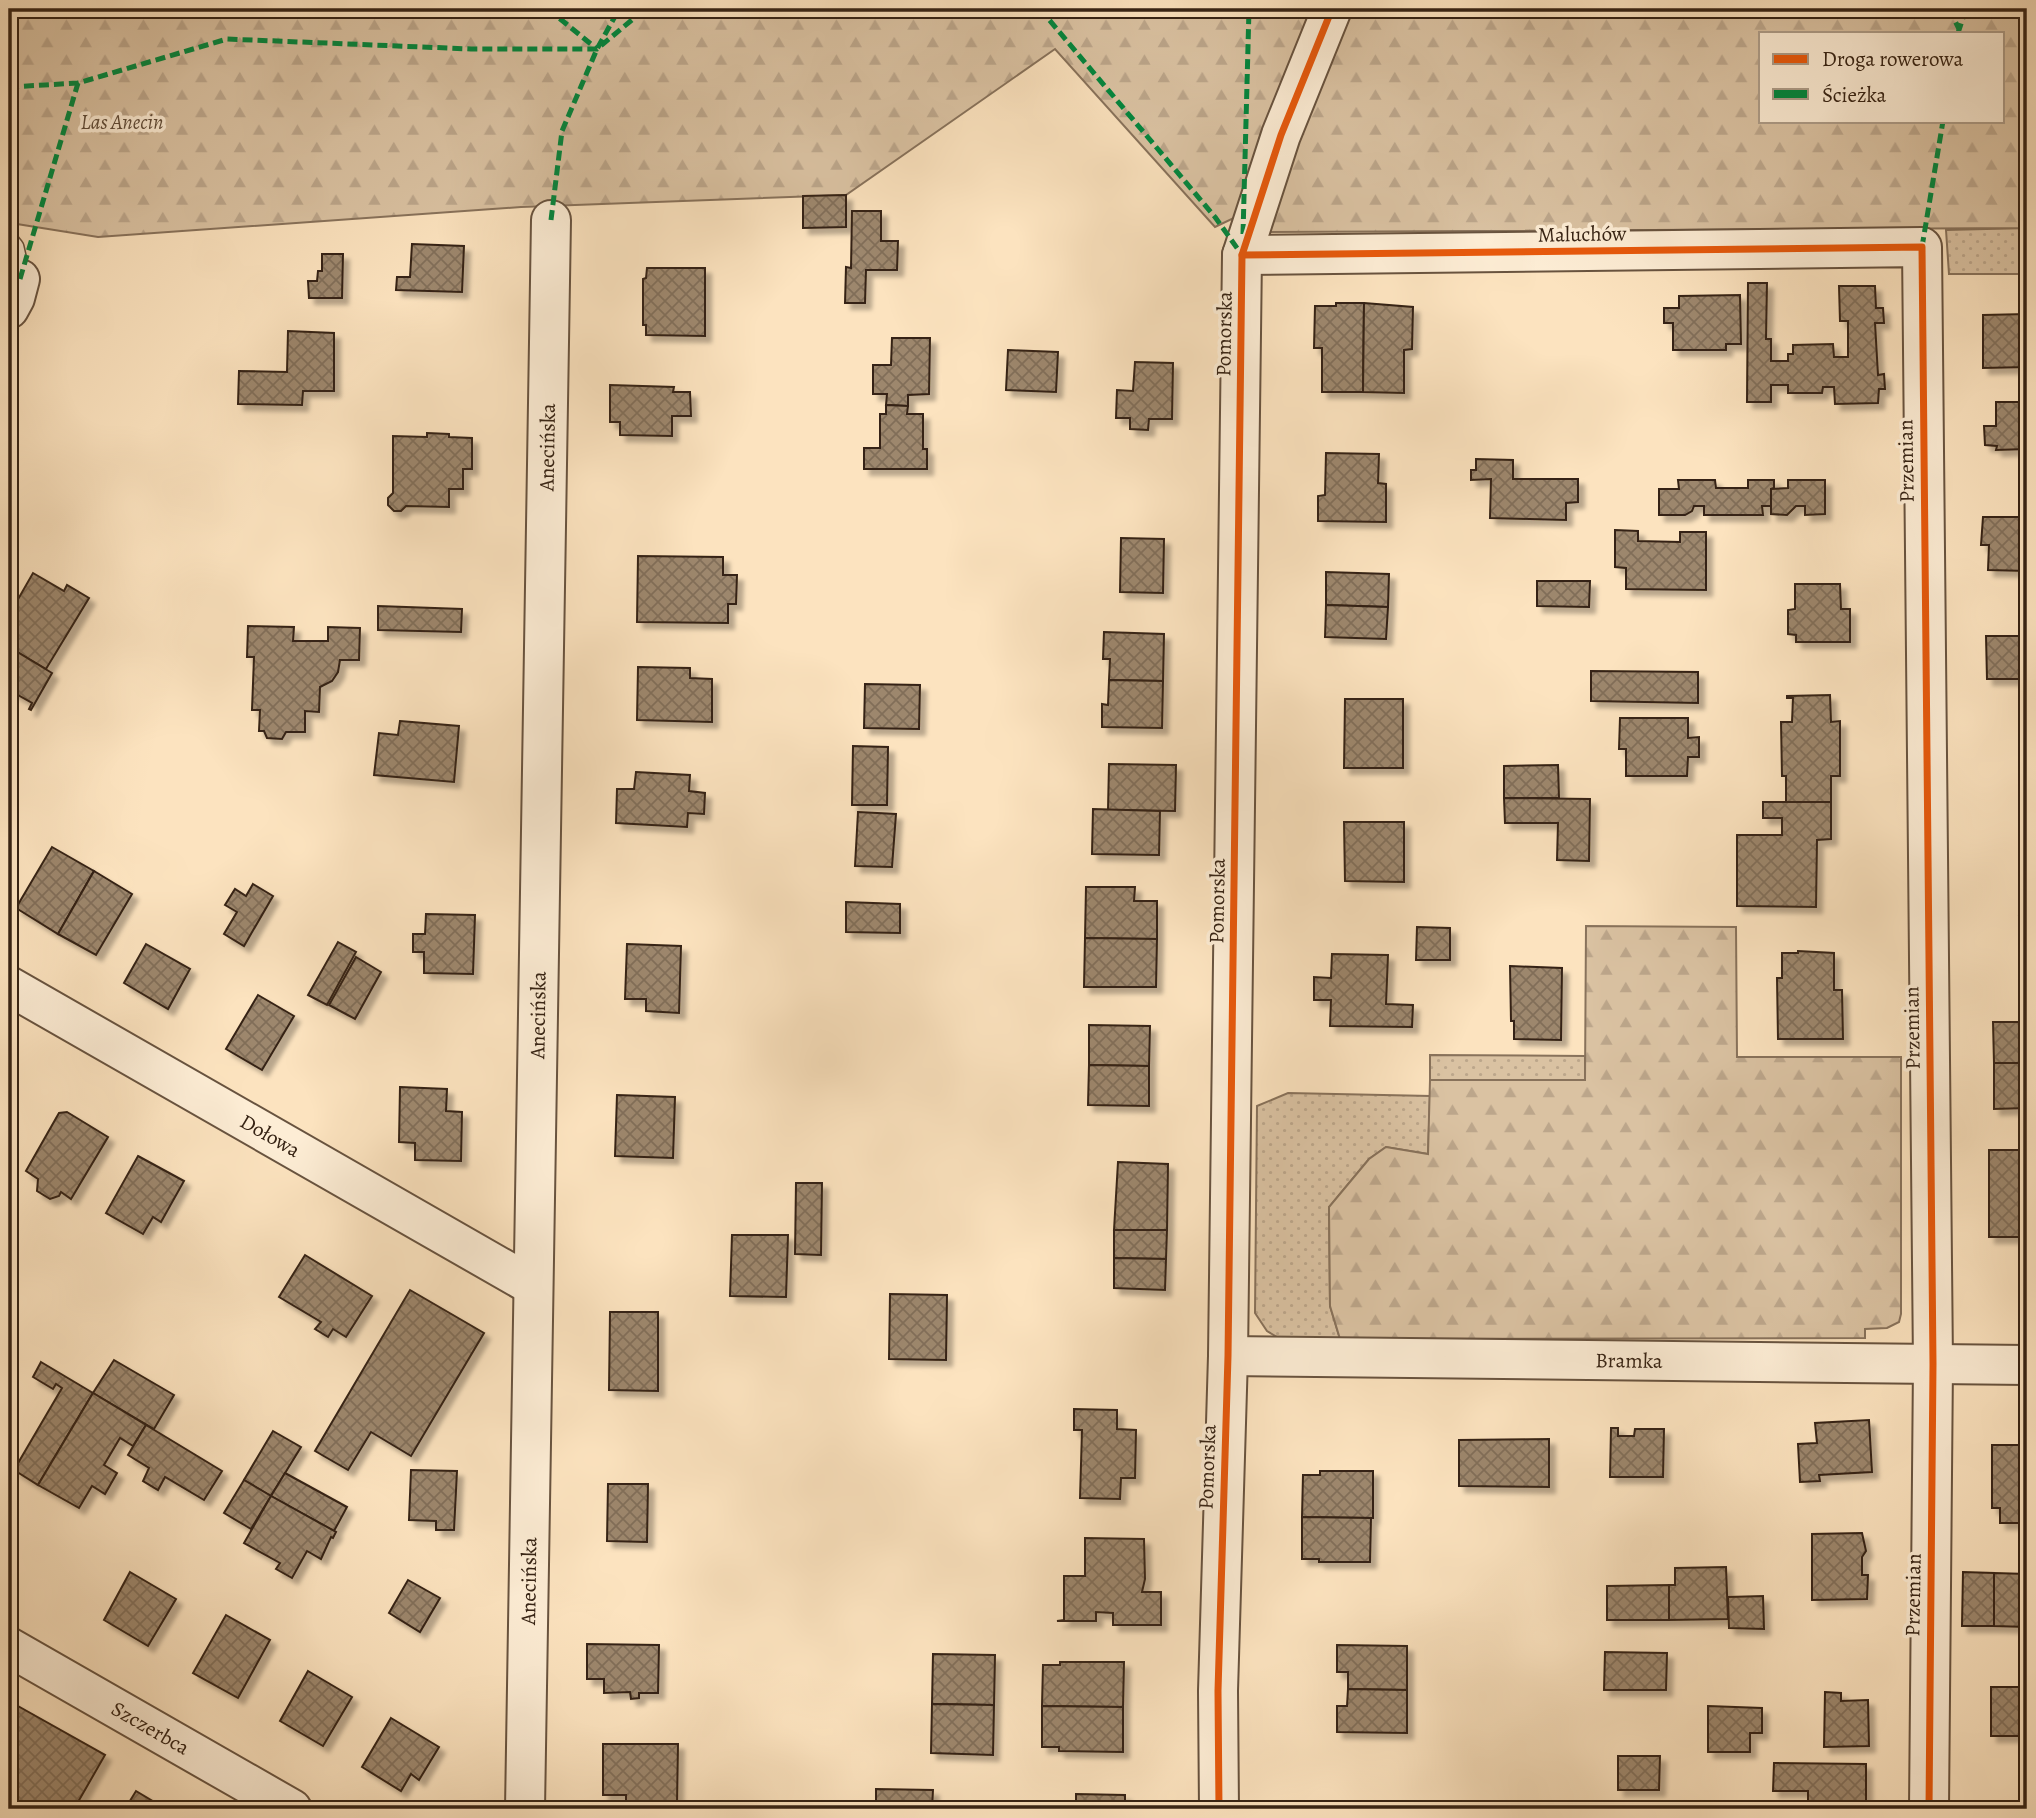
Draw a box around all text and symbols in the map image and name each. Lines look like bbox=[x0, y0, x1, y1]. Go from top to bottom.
legend bbox=[1759, 32, 2004, 122]
text: Droga rowerowa bbox=[1822, 45, 1964, 73]
text: Ścieżka bbox=[1822, 81, 1887, 109]
park label: Las Anecin bbox=[81, 108, 163, 136]
street label: Maluchów bbox=[1537, 219, 1627, 249]
street label: Pomorska bbox=[1209, 291, 1239, 377]
street label: Anecińska bbox=[533, 403, 562, 492]
street label: Przemian bbox=[1891, 419, 1921, 503]
street label: Pomorska bbox=[1202, 858, 1232, 944]
street label: Anecińska bbox=[523, 971, 553, 1060]
street label: Przemian bbox=[1897, 986, 1927, 1070]
street label: Dołowa bbox=[235, 1107, 306, 1164]
street label: Bramka bbox=[1595, 1346, 1663, 1375]
street label: Pomorska bbox=[1192, 1424, 1222, 1510]
street label: Anecińska bbox=[514, 1537, 543, 1626]
street label: Przemian bbox=[1898, 1553, 1928, 1637]
street label: Szczerbca bbox=[106, 1694, 195, 1762]

